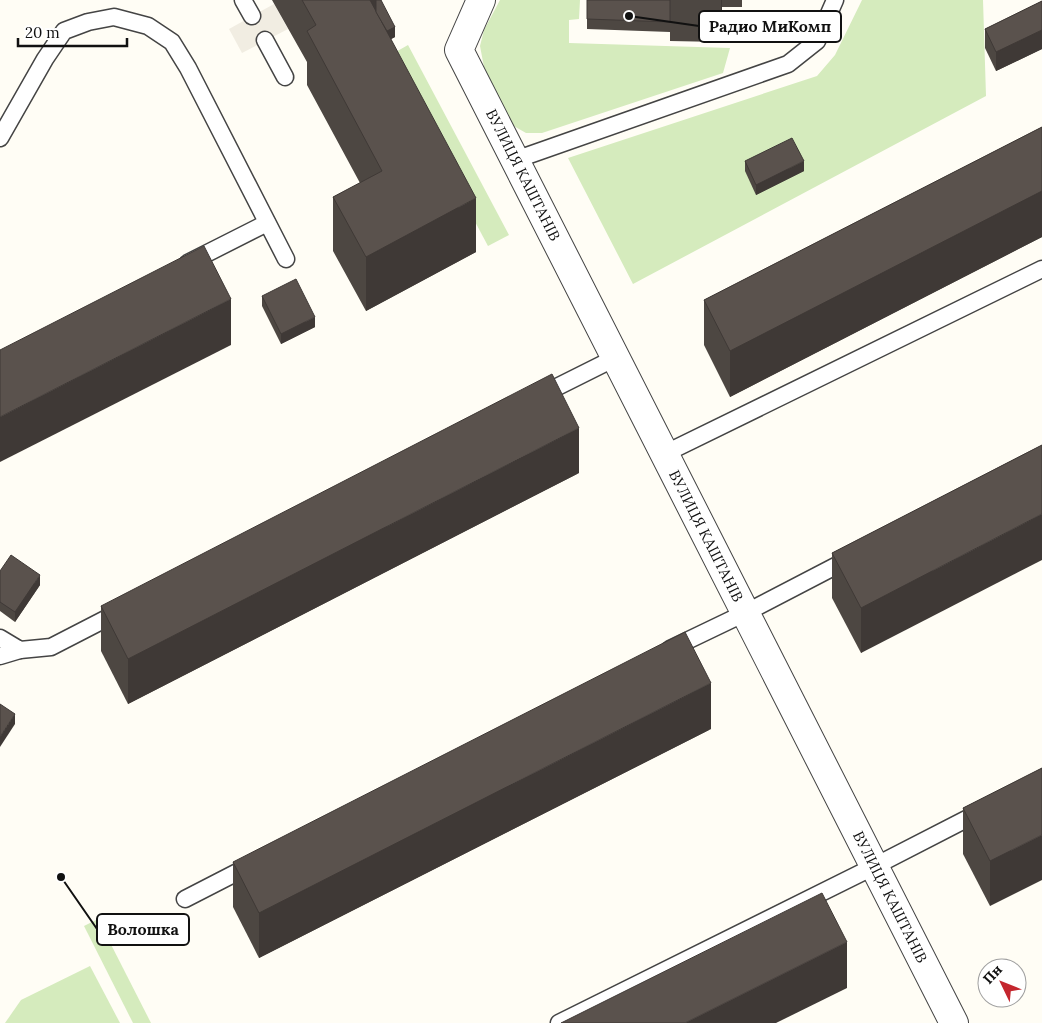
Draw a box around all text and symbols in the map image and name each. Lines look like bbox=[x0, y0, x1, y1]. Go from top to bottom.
callout: Радио МиКомп bbox=[699, 11, 841, 42]
scale bar bbox=[18, 15, 126, 47]
text: Радио МиКомп bbox=[709, 16, 831, 36]
text: 20 m bbox=[25, 23, 60, 42]
street label: ВУЛИЦЯ КАШТАНІВ bbox=[482, 106, 565, 244]
street label: ВУЛИЦЯ КАШТАНІВ bbox=[665, 467, 748, 605]
street label: ВУЛИЦЯ КАШТАНІВ bbox=[849, 828, 932, 966]
callout: Волошка bbox=[97, 914, 189, 945]
text: Волошка bbox=[107, 919, 179, 939]
north arrow bbox=[977, 958, 1027, 1008]
text: Пн bbox=[979, 961, 1006, 988]

